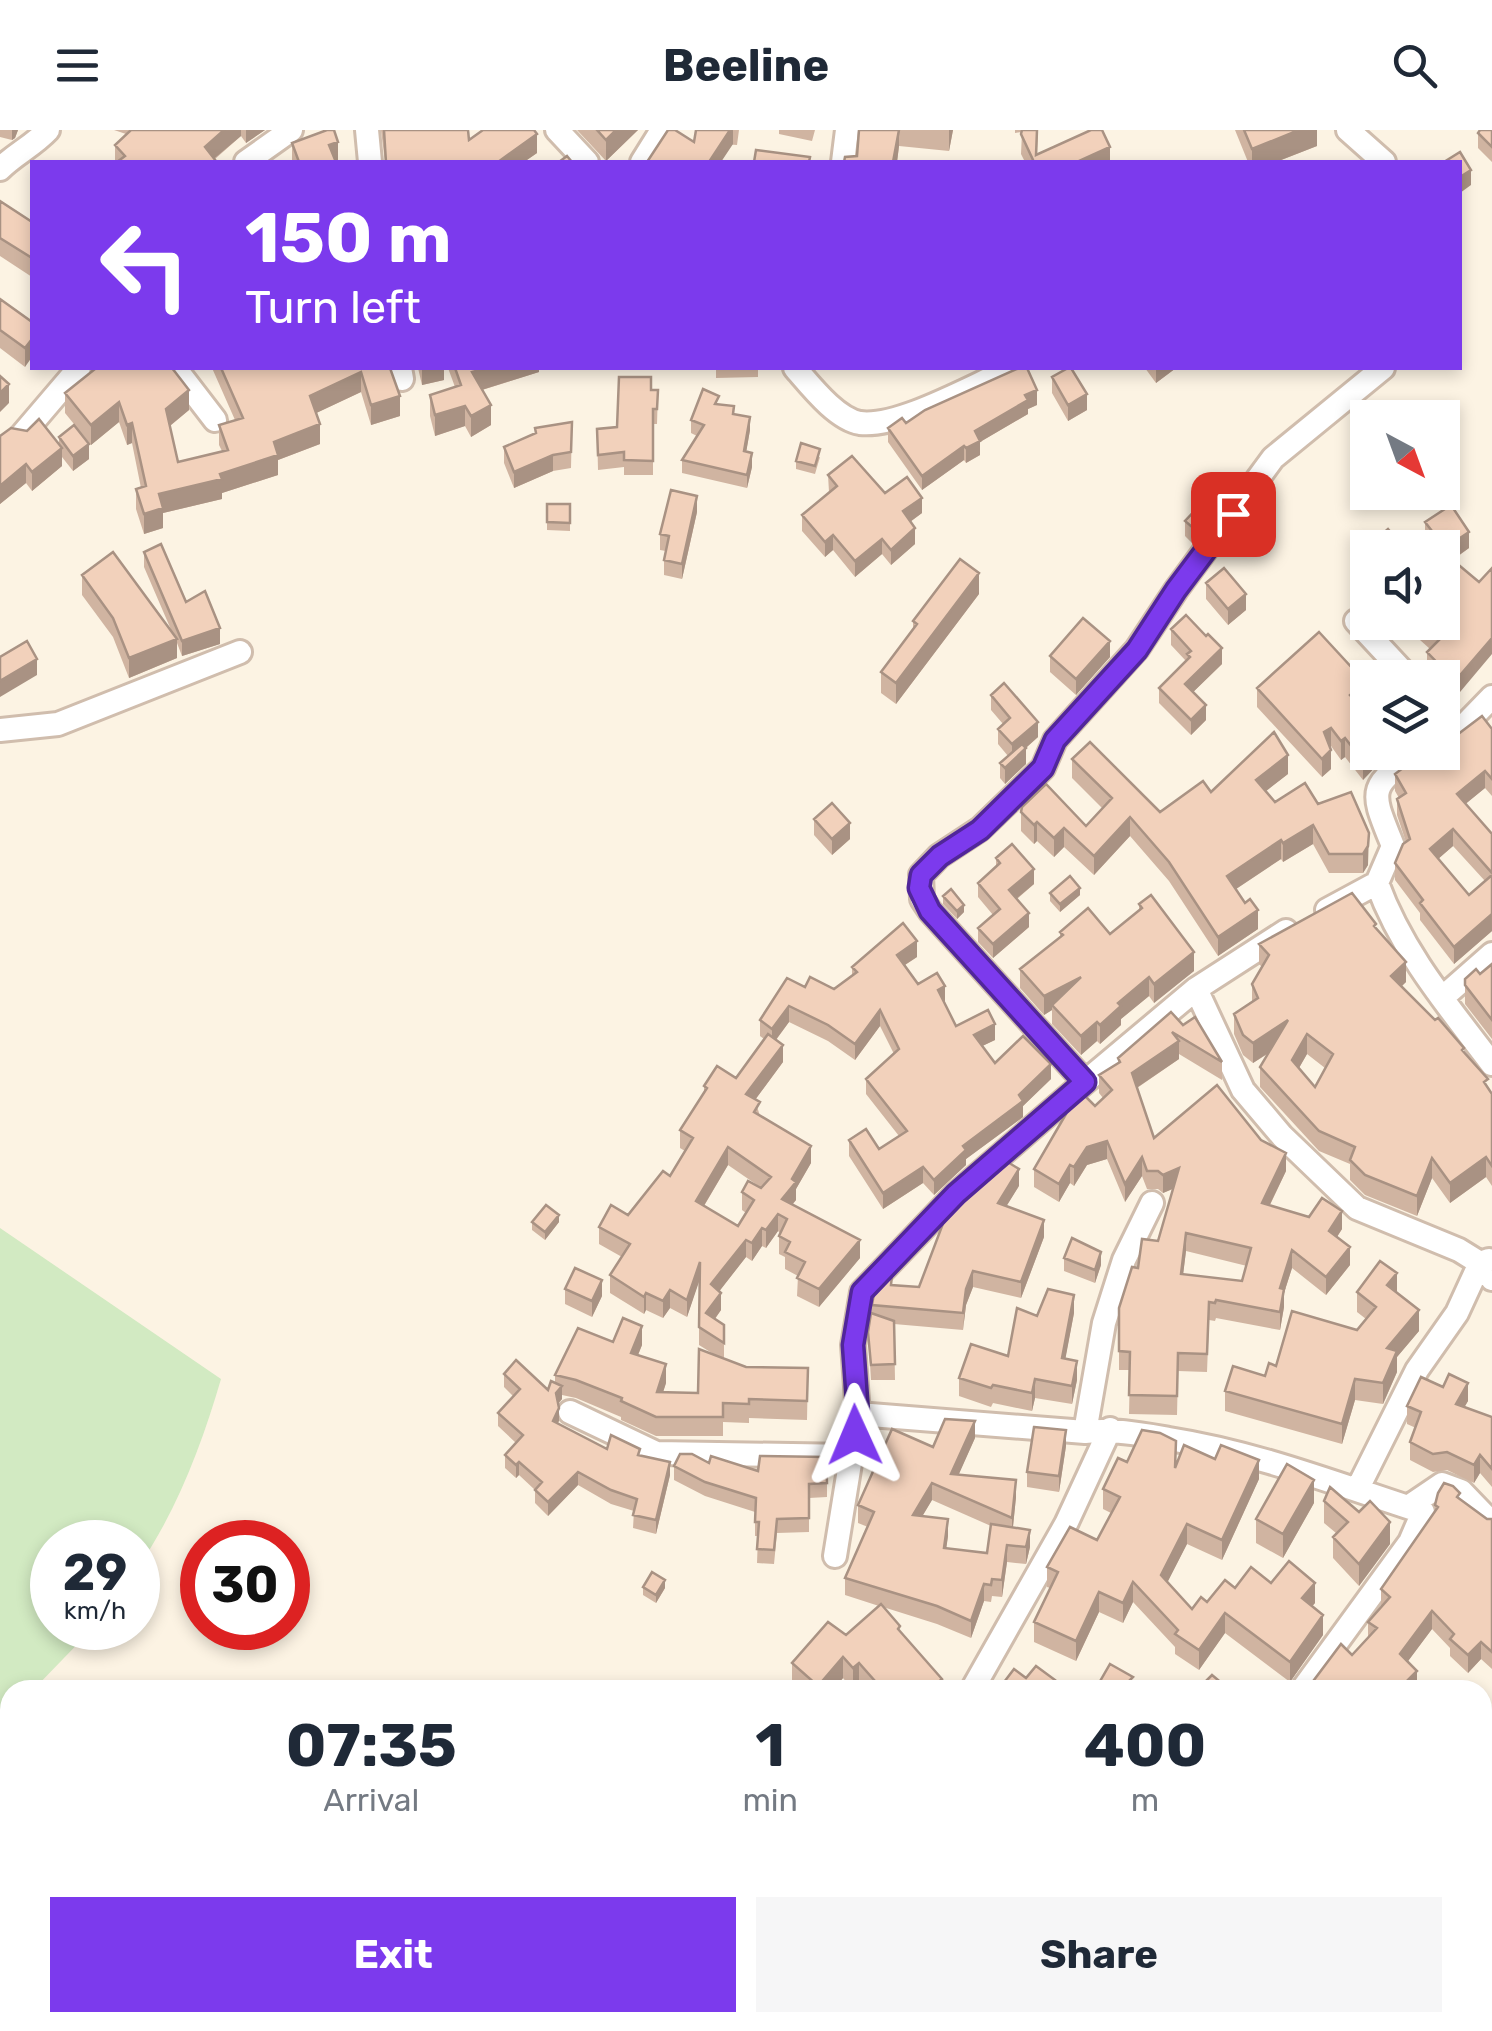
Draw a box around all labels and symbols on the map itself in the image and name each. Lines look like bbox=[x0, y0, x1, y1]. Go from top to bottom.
north arrow bbox=[1350, 400, 1460, 510]
pin bbox=[1191, 472, 1276, 557]
position arrow bbox=[803, 1383, 907, 1487]
speed limit sign: 30 bbox=[180, 1520, 310, 1650]

